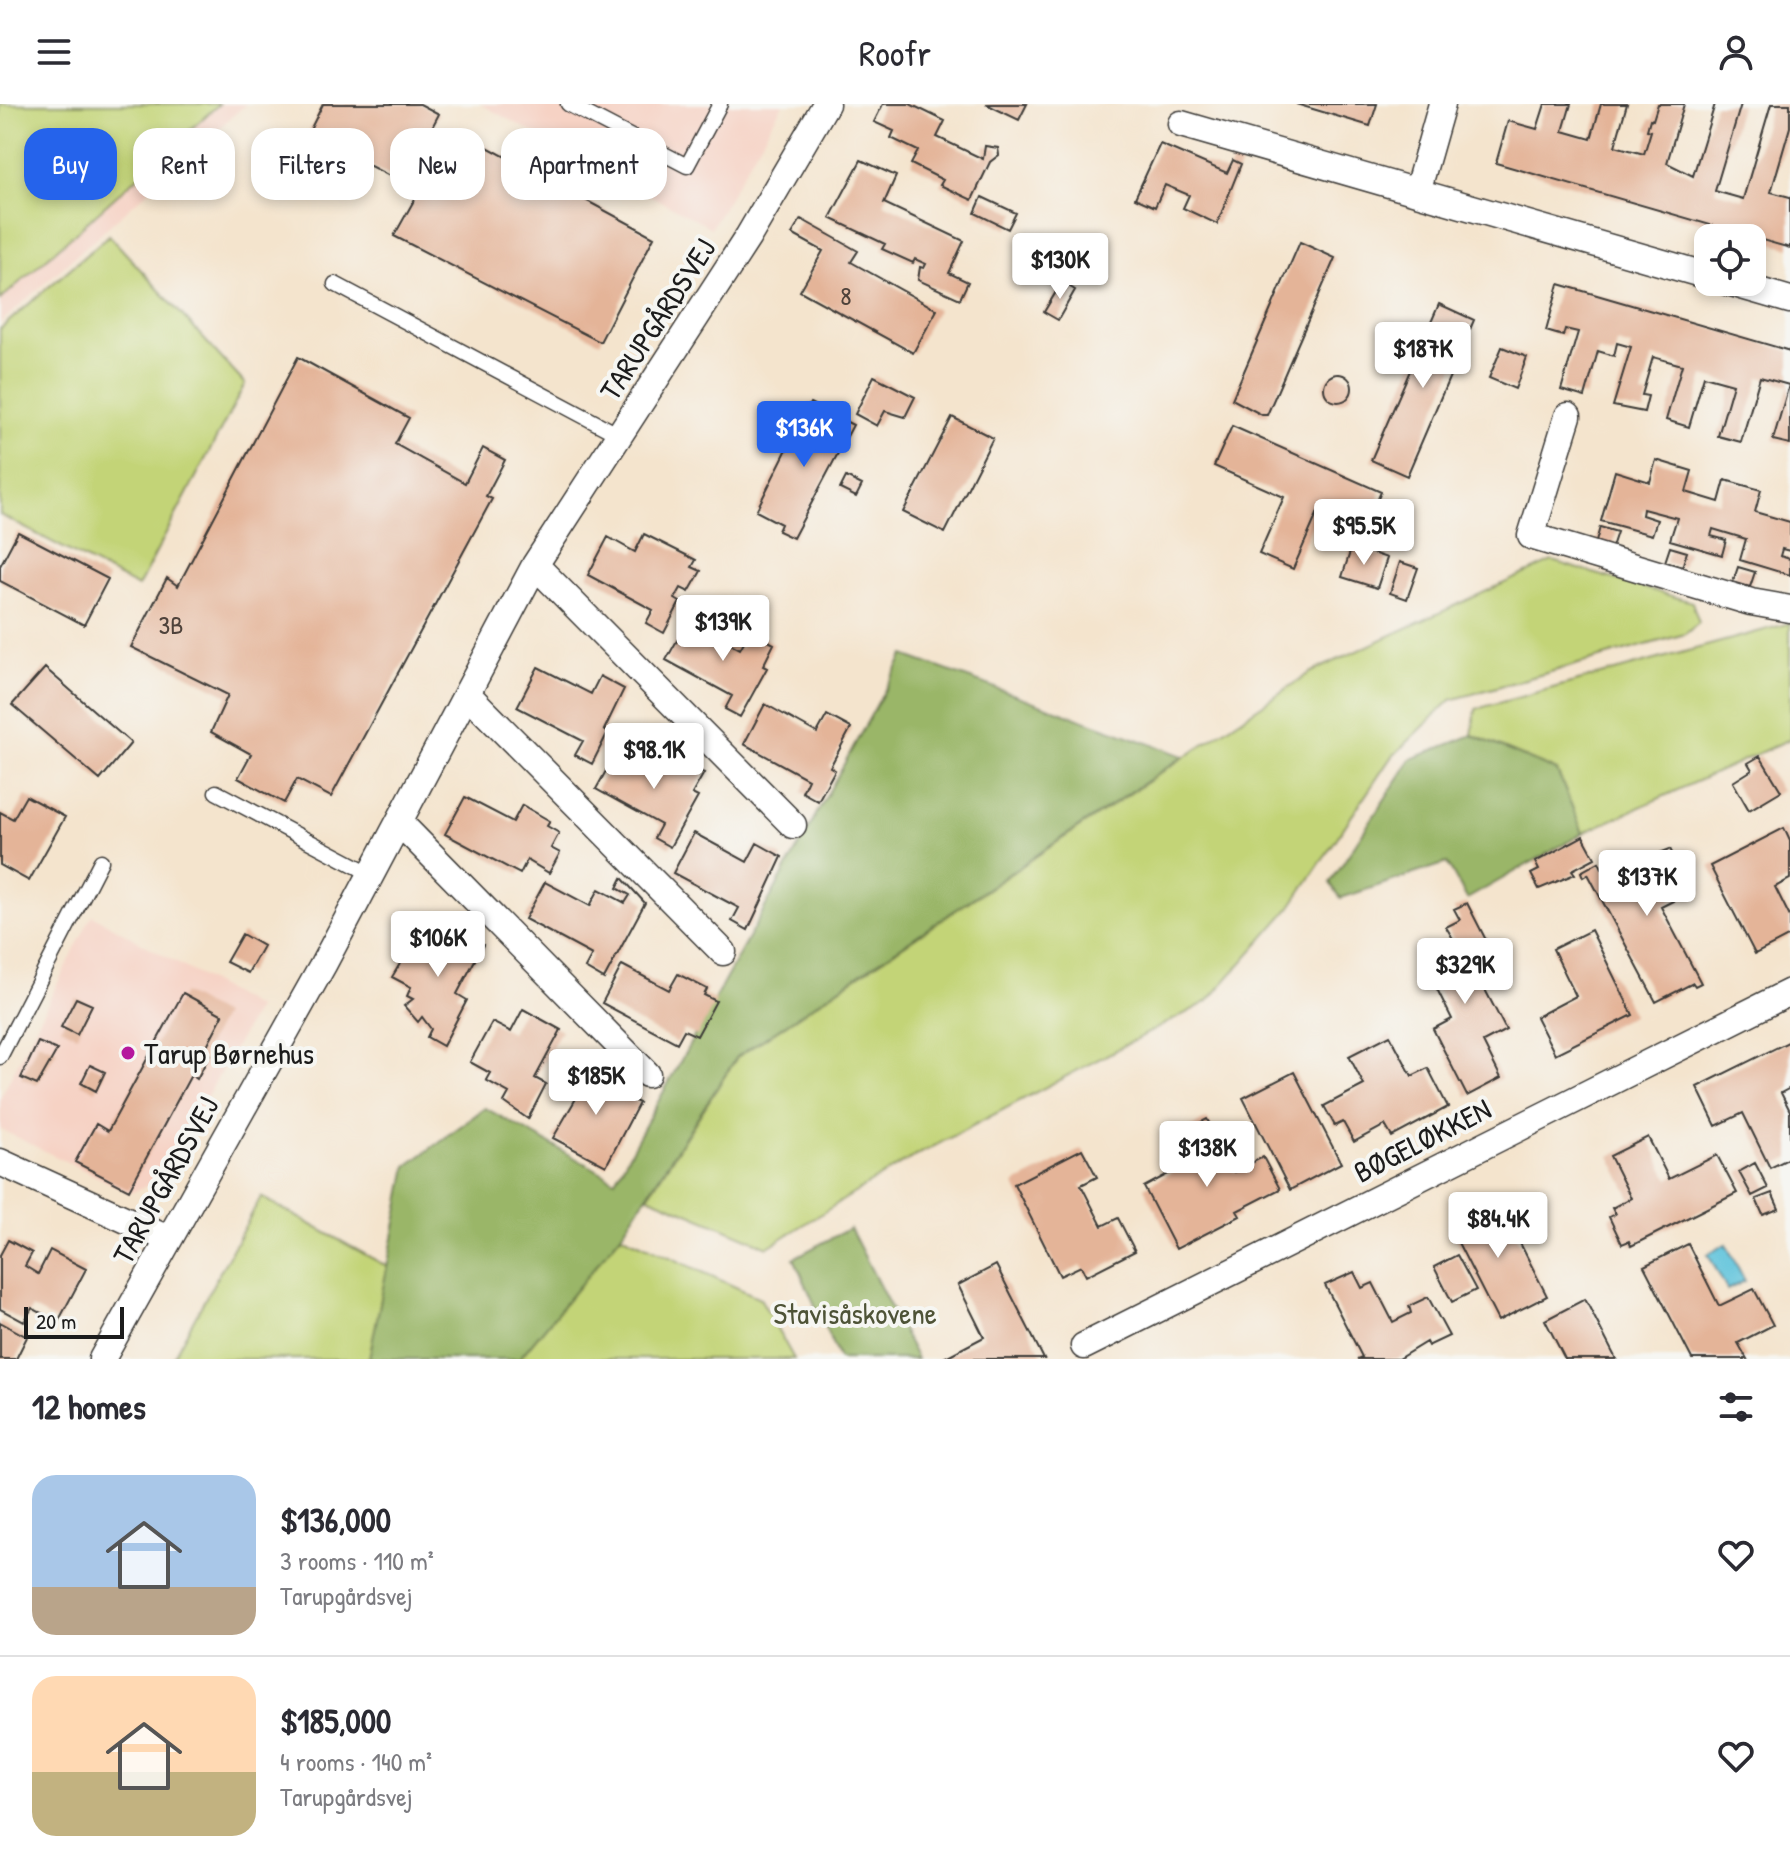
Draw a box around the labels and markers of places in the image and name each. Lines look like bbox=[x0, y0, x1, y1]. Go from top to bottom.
pin: $130K bbox=[1004, 233, 1116, 301]
pin: $187K bbox=[1367, 322, 1479, 390]
pin: $136K bbox=[748, 401, 860, 469]
pin: $95.5K bbox=[1299, 499, 1429, 567]
pin: $139K bbox=[667, 595, 779, 663]
pin: $98.1K bbox=[589, 723, 719, 791]
pin: $137K bbox=[1591, 850, 1703, 918]
pin: $106K bbox=[382, 911, 494, 979]
pin: $329K bbox=[1409, 938, 1521, 1006]
place label: Tarup Børnehus bbox=[144, 1033, 314, 1073]
marker: Tarup Børnehus bbox=[119, 1044, 137, 1062]
pin: $185K bbox=[540, 1049, 652, 1117]
pin: $138K bbox=[1151, 1121, 1263, 1189]
pin: $84.4K bbox=[1433, 1192, 1563, 1260]

